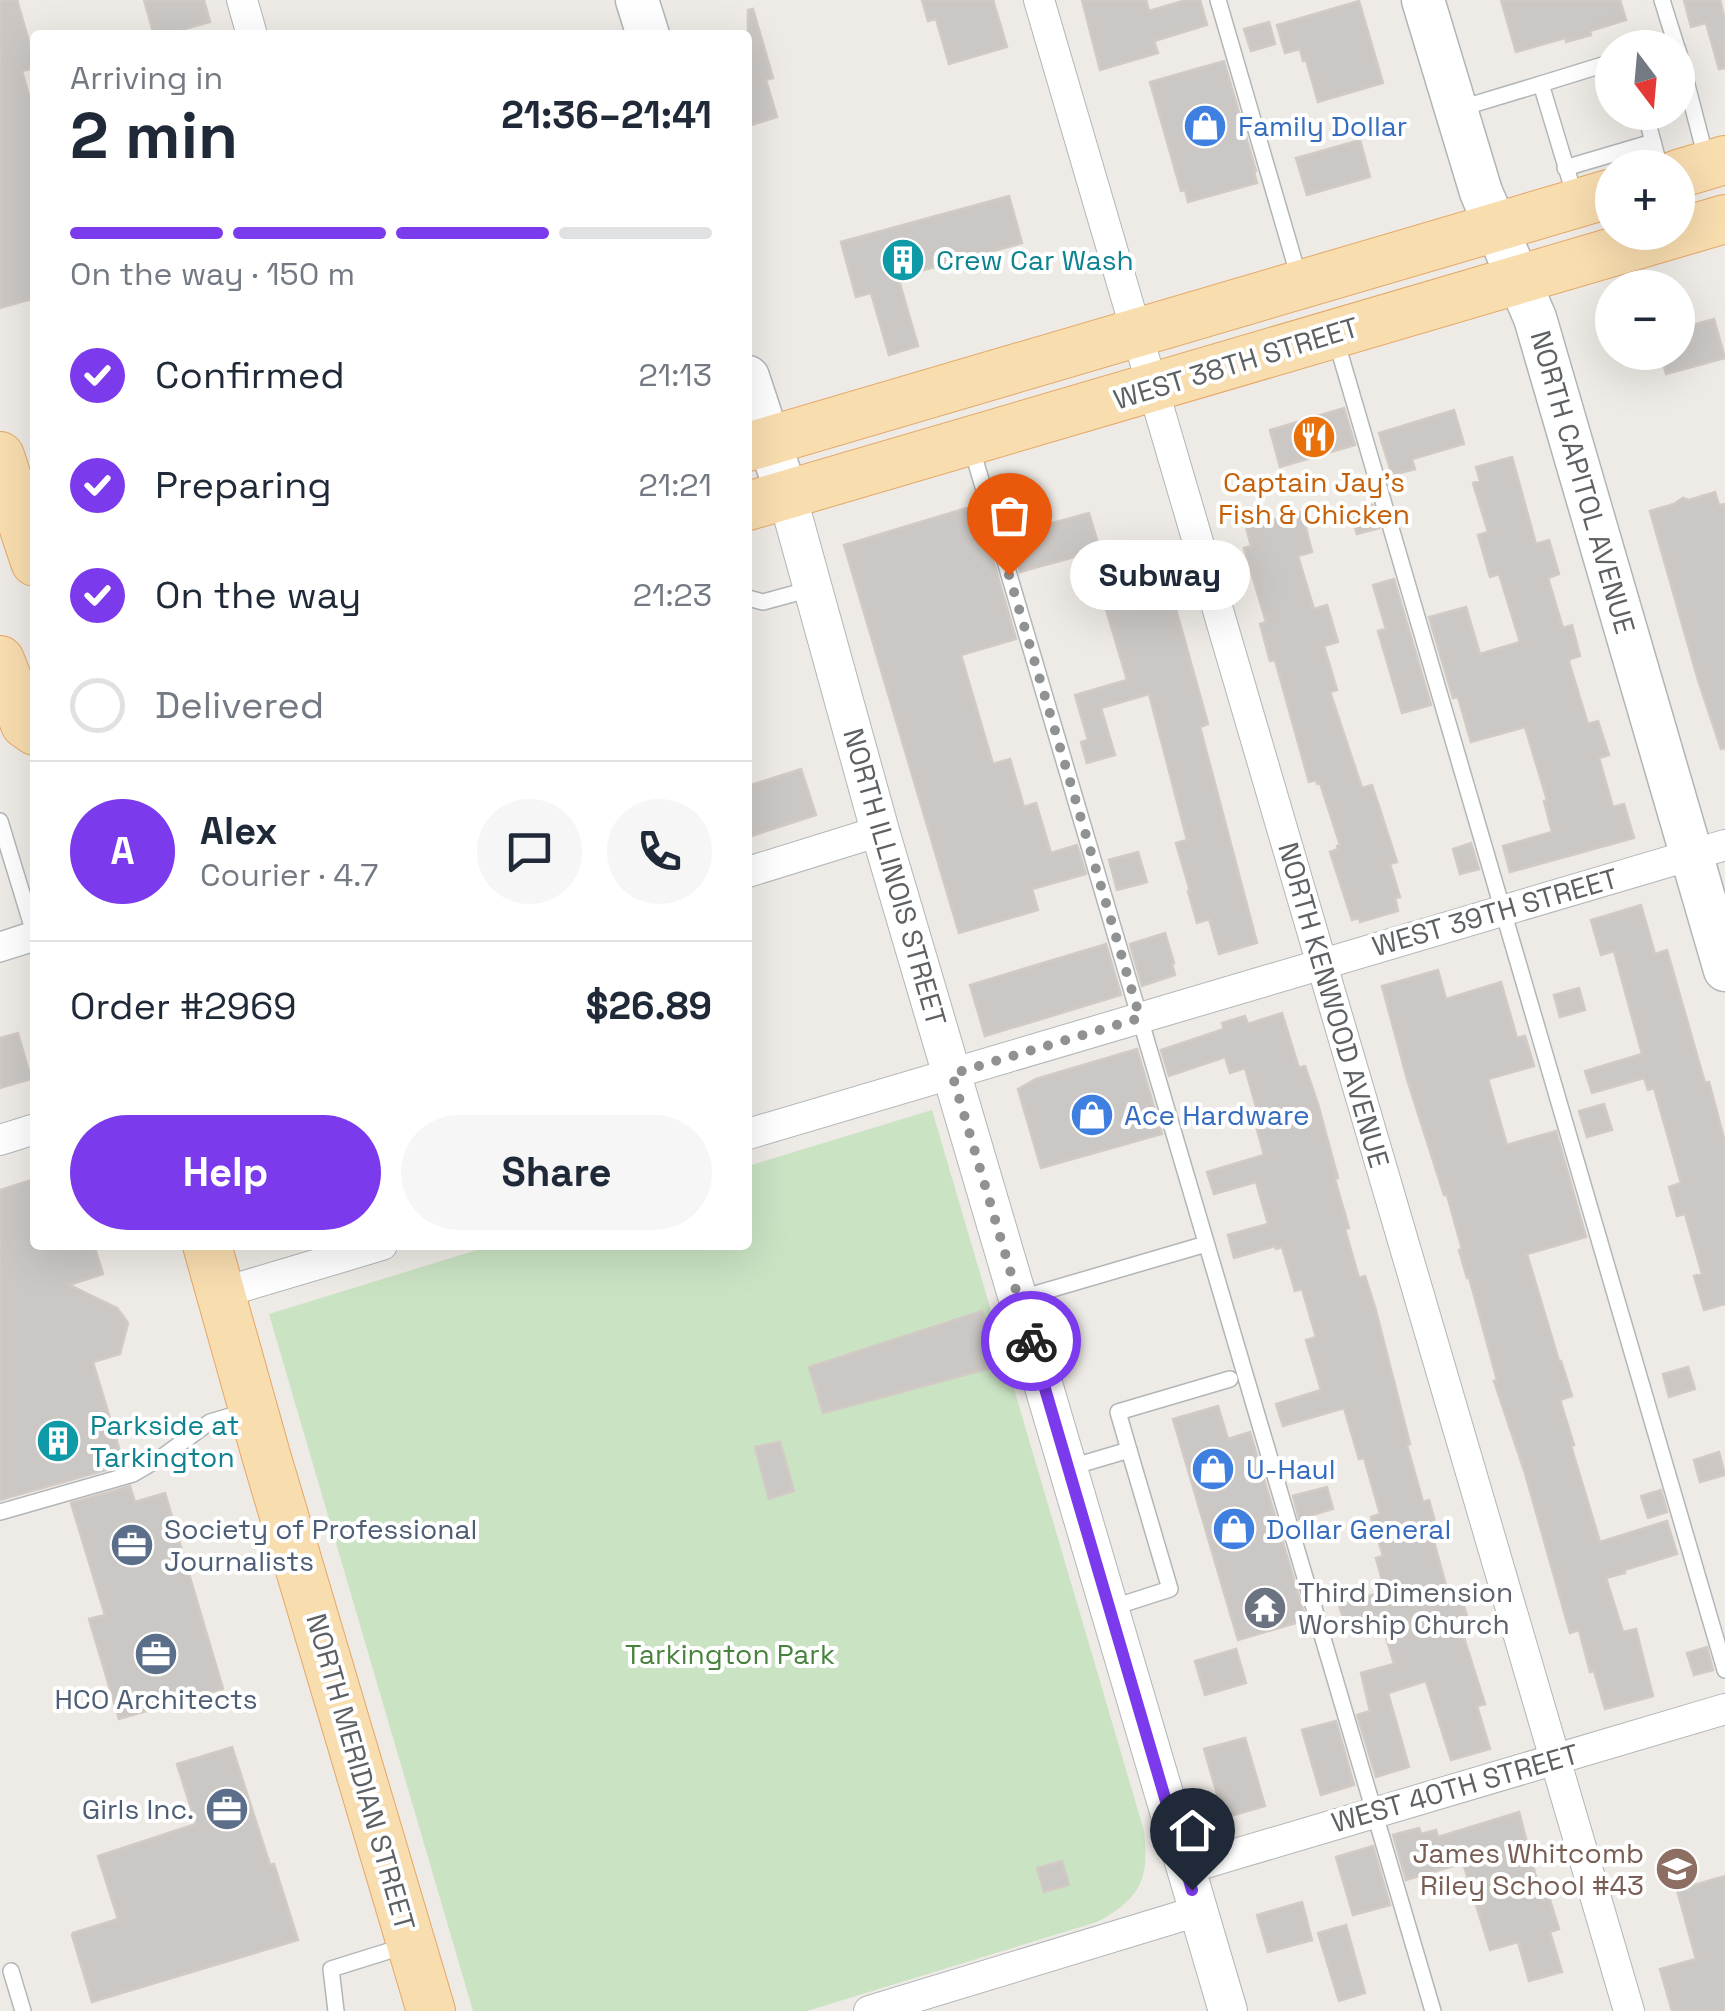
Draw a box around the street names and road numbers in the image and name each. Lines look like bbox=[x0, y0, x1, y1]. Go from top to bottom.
street label: WEST 38TH STREET bbox=[1109, 309, 1363, 417]
street label: NORTH CAPITOL AVENUE bbox=[1522, 326, 1644, 638]
street label: NORTH ILLINOIS STREET bbox=[835, 724, 955, 1030]
street label: NORTH KENWOOD AVENUE bbox=[1270, 838, 1398, 1172]
street label: WEST 39TH STREET bbox=[1368, 860, 1622, 964]
street label: NORTH MERIDIAN STREET bbox=[298, 1609, 424, 1935]
street label: WEST 40TH STREET bbox=[1327, 1735, 1583, 1841]

